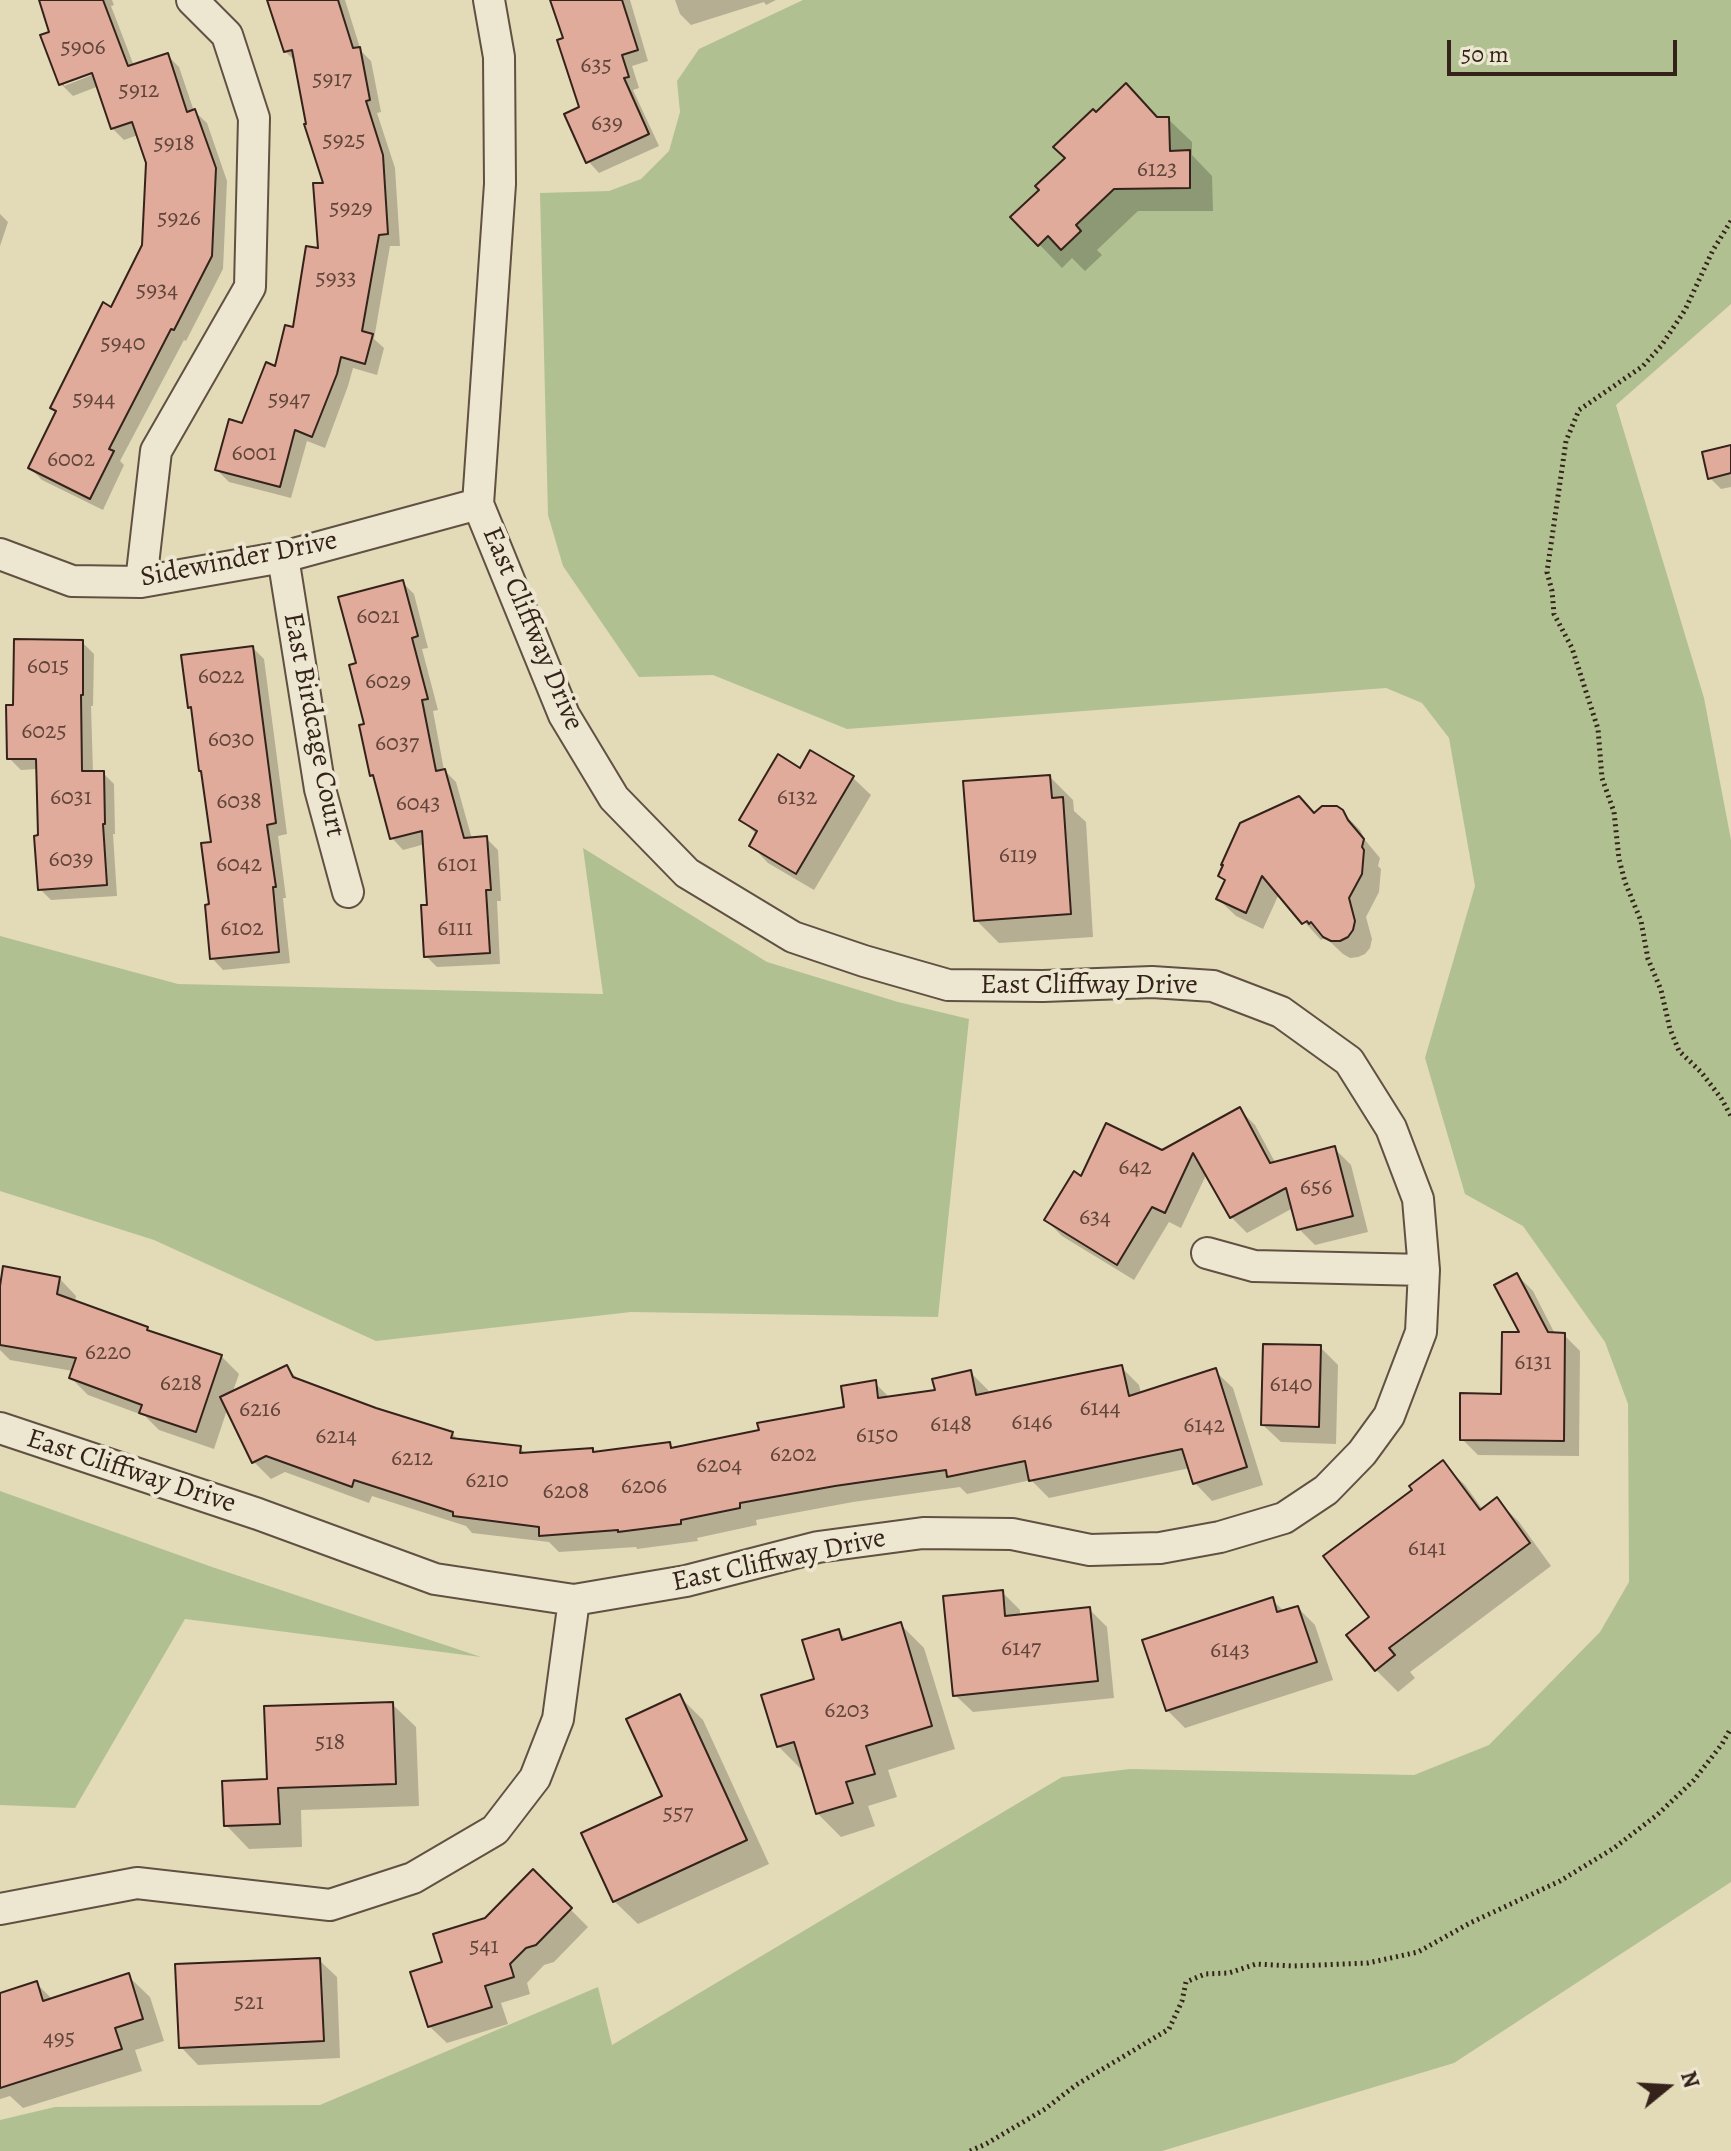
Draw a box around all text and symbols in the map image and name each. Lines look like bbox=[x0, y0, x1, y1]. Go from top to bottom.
scale bar bbox=[1451, 24, 1681, 74]
house number: 5906 bbox=[60, 34, 106, 62]
text: 50 m bbox=[1461, 38, 1509, 70]
house number: 635 bbox=[580, 52, 612, 80]
house number: 5917 bbox=[312, 66, 352, 94]
house number: 5912 bbox=[119, 77, 159, 105]
house number: 639 bbox=[591, 110, 623, 138]
house number: 5925 bbox=[323, 127, 365, 155]
house number: 5918 bbox=[153, 130, 195, 158]
house number: 6123 bbox=[1137, 156, 1177, 184]
house number: 5929 bbox=[329, 195, 373, 223]
house number: 5926 bbox=[157, 205, 201, 233]
house number: 5933 bbox=[315, 265, 357, 293]
house number: 5934 bbox=[136, 277, 178, 305]
house number: 5940 bbox=[101, 330, 145, 358]
house number: 5944 bbox=[73, 386, 115, 414]
house number: 5947 bbox=[268, 386, 310, 414]
house number: 6001 bbox=[232, 440, 276, 468]
house number: 6002 bbox=[47, 446, 95, 474]
street label: East Cliffway Drive bbox=[474, 522, 590, 736]
street label: Sidewinder Drive bbox=[138, 524, 340, 596]
house number: 6021 bbox=[356, 603, 400, 631]
street label: East Birdcage Court bbox=[275, 610, 351, 840]
house number: 6015 bbox=[27, 653, 69, 681]
house number: 6022 bbox=[198, 663, 244, 691]
house number: 6029 bbox=[365, 668, 411, 696]
house number: 6025 bbox=[21, 718, 67, 746]
house number: 6030 bbox=[208, 726, 254, 754]
house number: 6037 bbox=[375, 730, 419, 758]
house number: 6031 bbox=[50, 784, 92, 812]
house number: 6132 bbox=[777, 784, 817, 812]
house number: 6038 bbox=[216, 788, 262, 816]
house number: 6043 bbox=[396, 790, 440, 818]
house number: 6119 bbox=[999, 842, 1037, 870]
house number: 6039 bbox=[49, 846, 93, 874]
house number: 6042 bbox=[216, 851, 262, 879]
house number: 6101 bbox=[437, 851, 477, 879]
house number: 6102 bbox=[220, 915, 264, 943]
house number: 6111 bbox=[437, 915, 473, 943]
street label: East Cliffway Drive bbox=[980, 969, 1198, 1003]
house number: 642 bbox=[1118, 1154, 1152, 1182]
house number: 656 bbox=[1300, 1174, 1332, 1202]
house number: 634 bbox=[1079, 1204, 1111, 1232]
house number: 6220 bbox=[85, 1339, 131, 1367]
house number: 6131 bbox=[1514, 1349, 1552, 1377]
house number: 6218 bbox=[160, 1370, 202, 1398]
house number: 6140 bbox=[1270, 1371, 1312, 1399]
house number: 6144 bbox=[1079, 1395, 1121, 1423]
house number: 6216 bbox=[239, 1396, 281, 1424]
house number: 6146 bbox=[1011, 1409, 1053, 1437]
house number: 6148 bbox=[930, 1411, 972, 1439]
house number: 6142 bbox=[1183, 1412, 1225, 1440]
street label: East Cliffway Drive bbox=[22, 1422, 240, 1522]
house number: 6150 bbox=[856, 1422, 898, 1450]
house number: 6214 bbox=[315, 1423, 357, 1451]
house number: 6202 bbox=[770, 1441, 816, 1469]
house number: 6212 bbox=[391, 1445, 433, 1473]
house number: 6204 bbox=[696, 1452, 742, 1480]
house number: 6210 bbox=[465, 1467, 509, 1495]
house number: 6206 bbox=[621, 1473, 667, 1501]
house number: 6208 bbox=[543, 1478, 589, 1506]
street label: East Cliffway Drive bbox=[669, 1522, 889, 1600]
house number: 6141 bbox=[1408, 1535, 1446, 1563]
house number: 6147 bbox=[1001, 1635, 1041, 1663]
house number: 6143 bbox=[1210, 1637, 1250, 1665]
house number: 6203 bbox=[824, 1697, 870, 1725]
house number: 518 bbox=[315, 1729, 345, 1757]
house number: 557 bbox=[663, 1800, 693, 1828]
house number: 541 bbox=[469, 1933, 499, 1961]
house number: 521 bbox=[234, 1989, 264, 2017]
house number: 495 bbox=[43, 2025, 75, 2053]
north arrow bbox=[1627, 2047, 1707, 2127]
text: N bbox=[1673, 2067, 1707, 2092]

